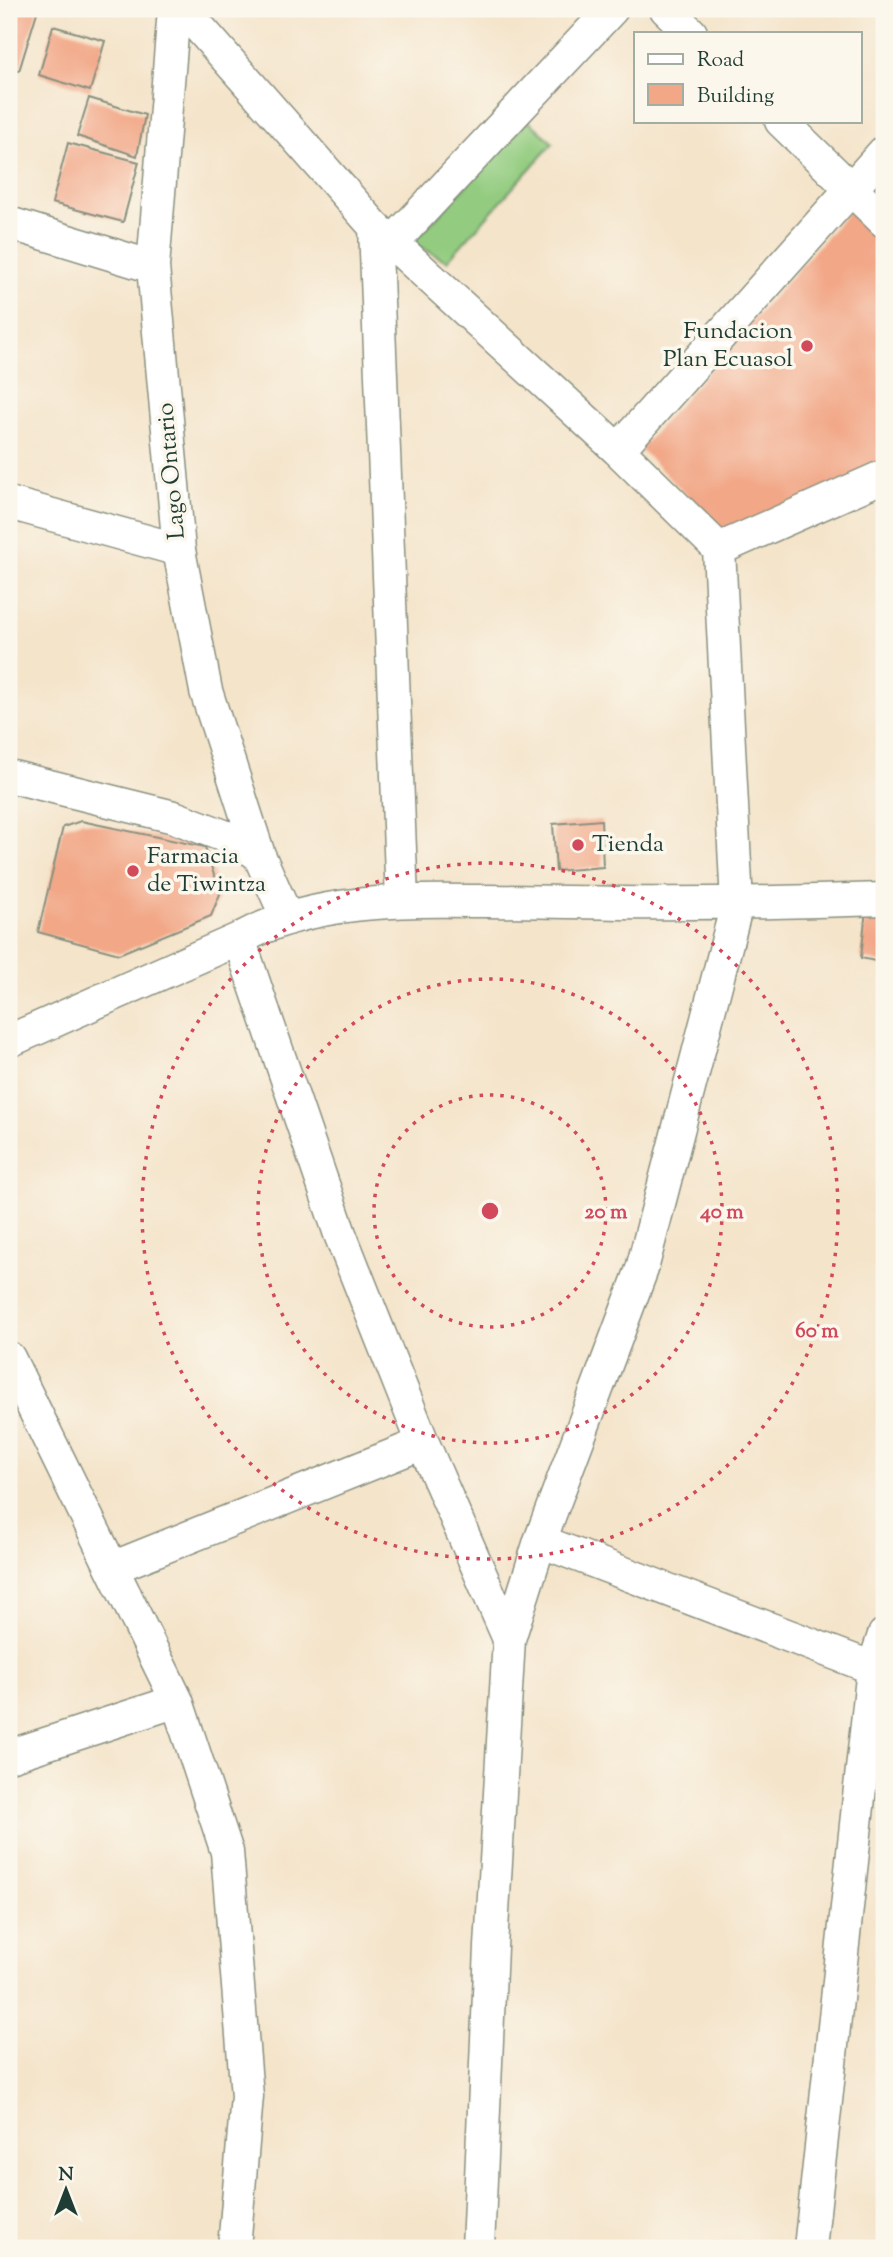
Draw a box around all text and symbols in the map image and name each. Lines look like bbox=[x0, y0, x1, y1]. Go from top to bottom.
legend bbox=[634, 32, 862, 122]
text: Road bbox=[697, 46, 744, 76]
text: Building bbox=[697, 82, 774, 112]
place label: Fundacion Plan Ecuasol bbox=[663, 315, 793, 377]
marker: Fundacion Plan Ecuasol bbox=[799, 338, 815, 354]
street label: Lago Ontario bbox=[149, 401, 195, 541]
place label: Tienda bbox=[592, 828, 664, 862]
marker: Tienda bbox=[570, 837, 586, 853]
place label: Farmacia de Tiwintza bbox=[147, 840, 266, 902]
marker: Farmacia de Tiwintza bbox=[125, 863, 141, 879]
text: 20 m bbox=[585, 1198, 628, 1228]
text: 40 m bbox=[699, 1198, 744, 1228]
centre of rings bbox=[478, 1199, 502, 1223]
text: 60 m bbox=[795, 1317, 839, 1347]
north arrow bbox=[32, 2156, 102, 2226]
text: N bbox=[58, 2162, 74, 2189]

